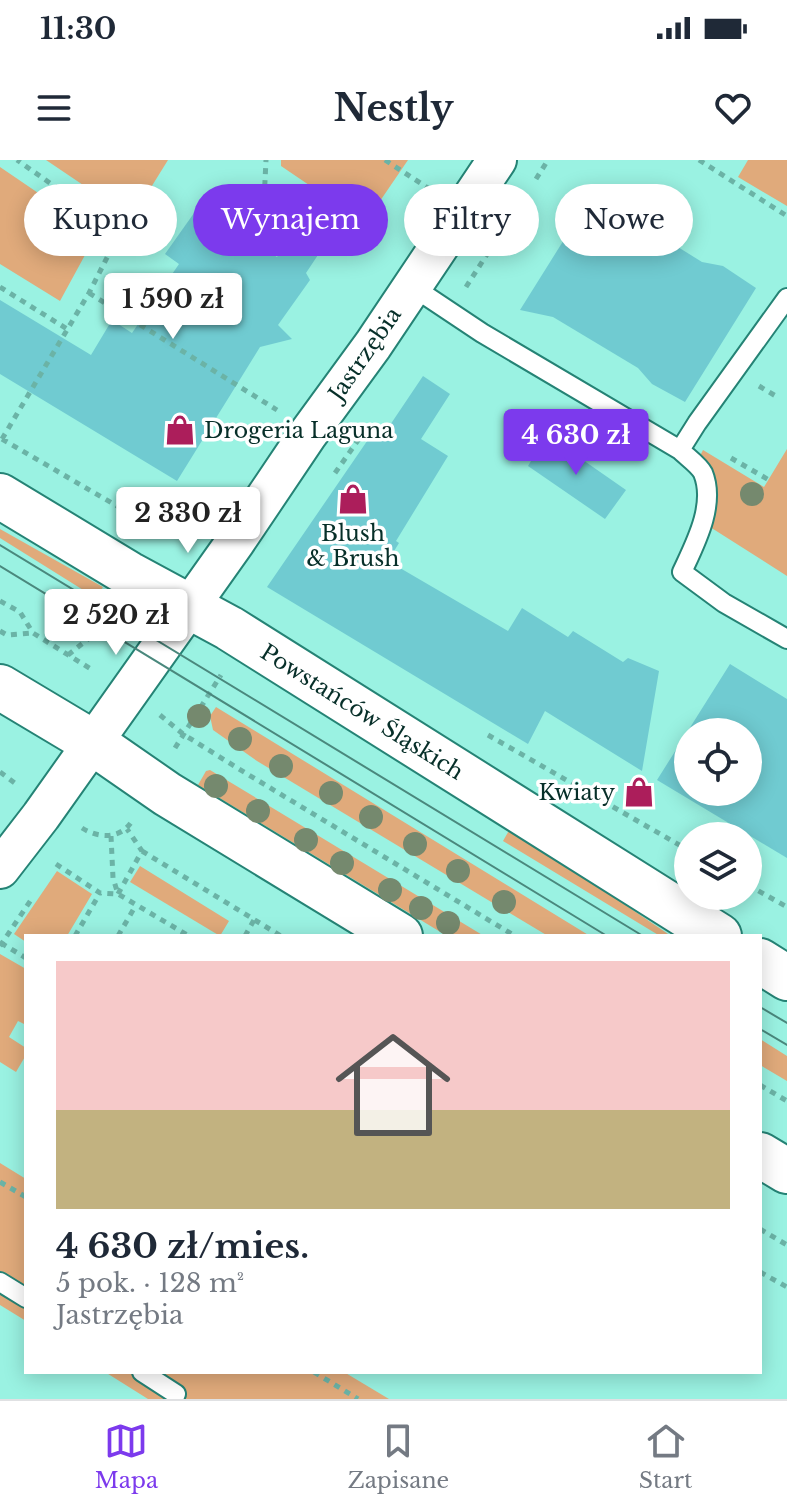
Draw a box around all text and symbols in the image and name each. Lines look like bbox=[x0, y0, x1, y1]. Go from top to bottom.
text: 11:30 bbox=[40, 10, 116, 47]
icon: menu bbox=[32, 86, 76, 130]
text: Nestly bbox=[333, 86, 454, 131]
icon: heart bbox=[711, 86, 755, 130]
chip: Kupno bbox=[24, 184, 177, 256]
chip: Wynajem bbox=[193, 184, 388, 256]
chip: Filtry bbox=[404, 184, 539, 256]
chip: Nowe bbox=[555, 184, 693, 256]
pin: 1 590 zł bbox=[90, 273, 256, 341]
text: 1 590 zł bbox=[122, 283, 224, 315]
street label: Jastrzębia bbox=[321, 301, 407, 408]
pin: 4 630 zł bbox=[493, 409, 659, 477]
shop icon: Drogeria Laguna bbox=[163, 413, 197, 447]
place label: Drogeria Laguna bbox=[204, 417, 394, 444]
text: 4 630 zł bbox=[522, 419, 630, 451]
shop icon: Blush & Brush bbox=[336, 482, 370, 516]
pin: 2 330 zł bbox=[105, 487, 271, 555]
text: 2 330 zł bbox=[134, 497, 242, 529]
place label: Blush & Brush bbox=[307, 520, 399, 572]
pin: 2 520 zł bbox=[33, 589, 199, 657]
text: 2 520 zł bbox=[63, 599, 169, 631]
street label: Powstańców Śląskich bbox=[256, 638, 469, 786]
map controls bbox=[674, 718, 762, 910]
button: locate bbox=[674, 718, 762, 806]
shop icon: Kwiaty bbox=[622, 775, 656, 809]
place label: Kwiaty bbox=[538, 779, 615, 806]
button: layers bbox=[674, 822, 762, 910]
icon: home bbox=[321, 1013, 465, 1157]
text: 4 630 zł/mies. bbox=[56, 1225, 309, 1267]
text: 5 pok. · 128 m² bbox=[56, 1267, 244, 1299]
text: Jastrzębia bbox=[56, 1299, 183, 1331]
tab: Mapa bbox=[95, 1419, 158, 1494]
tab: Zapisane bbox=[348, 1419, 449, 1494]
tab: Start bbox=[639, 1419, 692, 1494]

